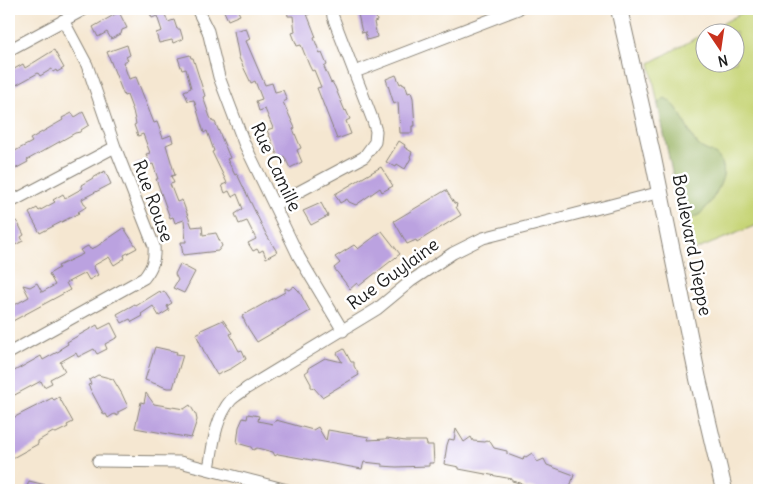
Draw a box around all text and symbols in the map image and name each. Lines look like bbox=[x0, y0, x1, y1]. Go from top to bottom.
north arrow bbox=[696, 22, 746, 72]
text: N bbox=[716, 51, 730, 71]
street label: Rue Camille bbox=[246, 119, 307, 215]
street label: Rue Rouse bbox=[128, 157, 179, 245]
street label: Boulevard Dieppe bbox=[667, 172, 717, 318]
street label: Rue Guylaine bbox=[342, 233, 443, 315]

